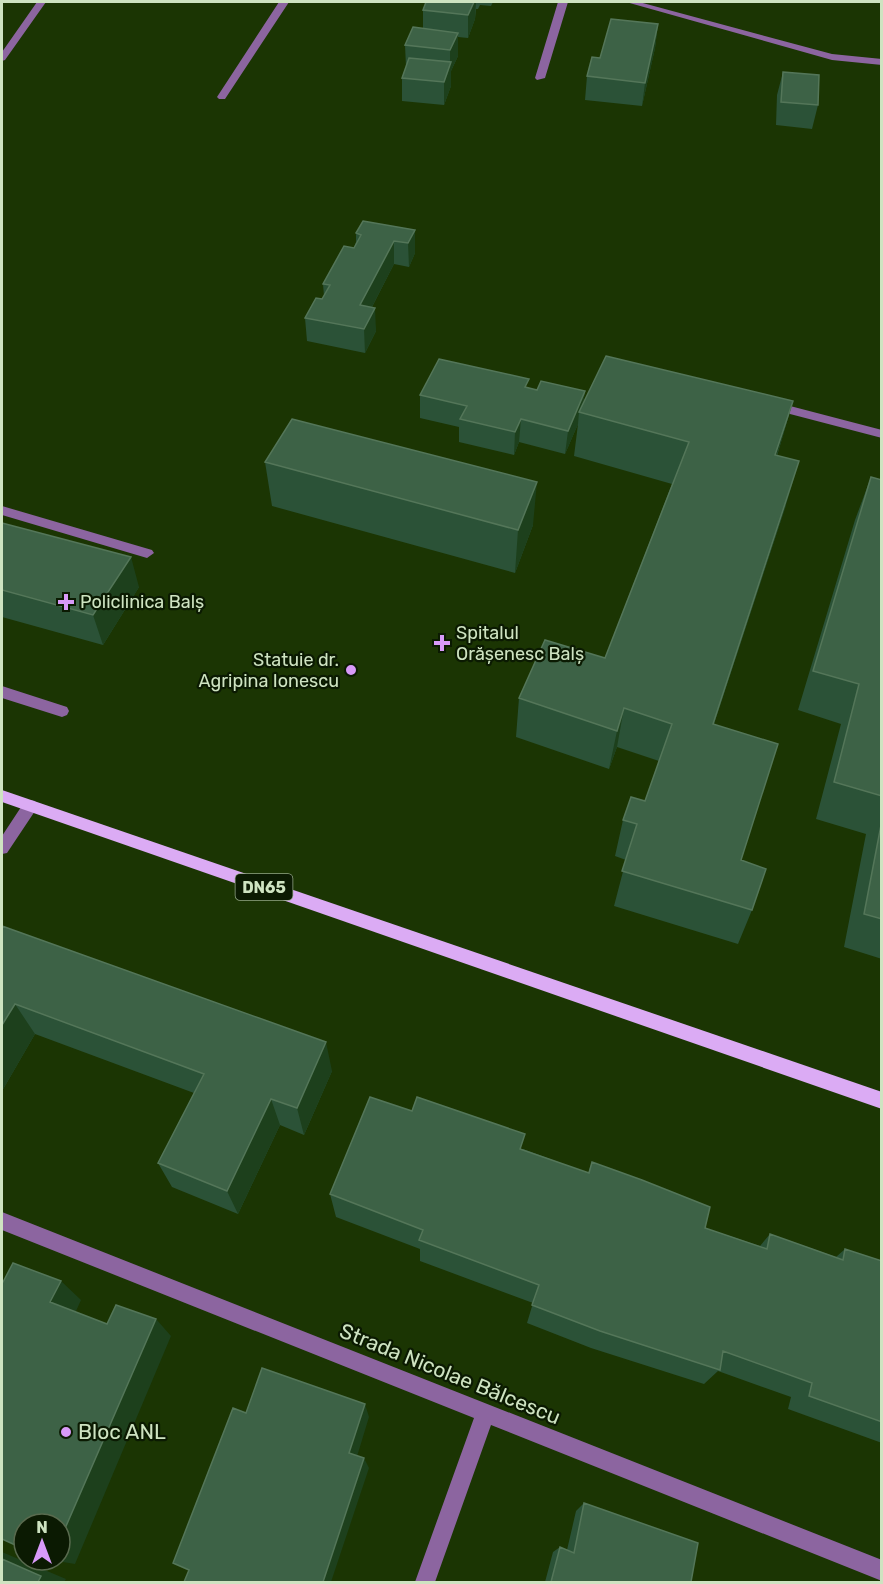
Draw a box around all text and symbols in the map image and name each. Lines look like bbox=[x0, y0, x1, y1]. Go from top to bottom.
place label: Policlinica Balș bbox=[80, 591, 204, 613]
marker: Policlinica Balș bbox=[57, 593, 75, 611]
place label: Spitalul Orășenesc Balș bbox=[456, 622, 584, 665]
marker: Spitalul Orășenesc Balș bbox=[433, 634, 451, 652]
place label: Statuie dr. Agripina Ionescu bbox=[199, 649, 339, 692]
marker: Statuie dr. Agripina Ionescu bbox=[344, 663, 358, 677]
road number: DN65 bbox=[236, 874, 292, 900]
street label: Strada Nicolae Bălcescu bbox=[336, 1318, 564, 1429]
place label: Bloc ANL bbox=[78, 1419, 166, 1444]
marker: Bloc ANL bbox=[59, 1425, 73, 1439]
north arrow bbox=[12, 1512, 72, 1572]
text: N bbox=[36, 1518, 48, 1537]

